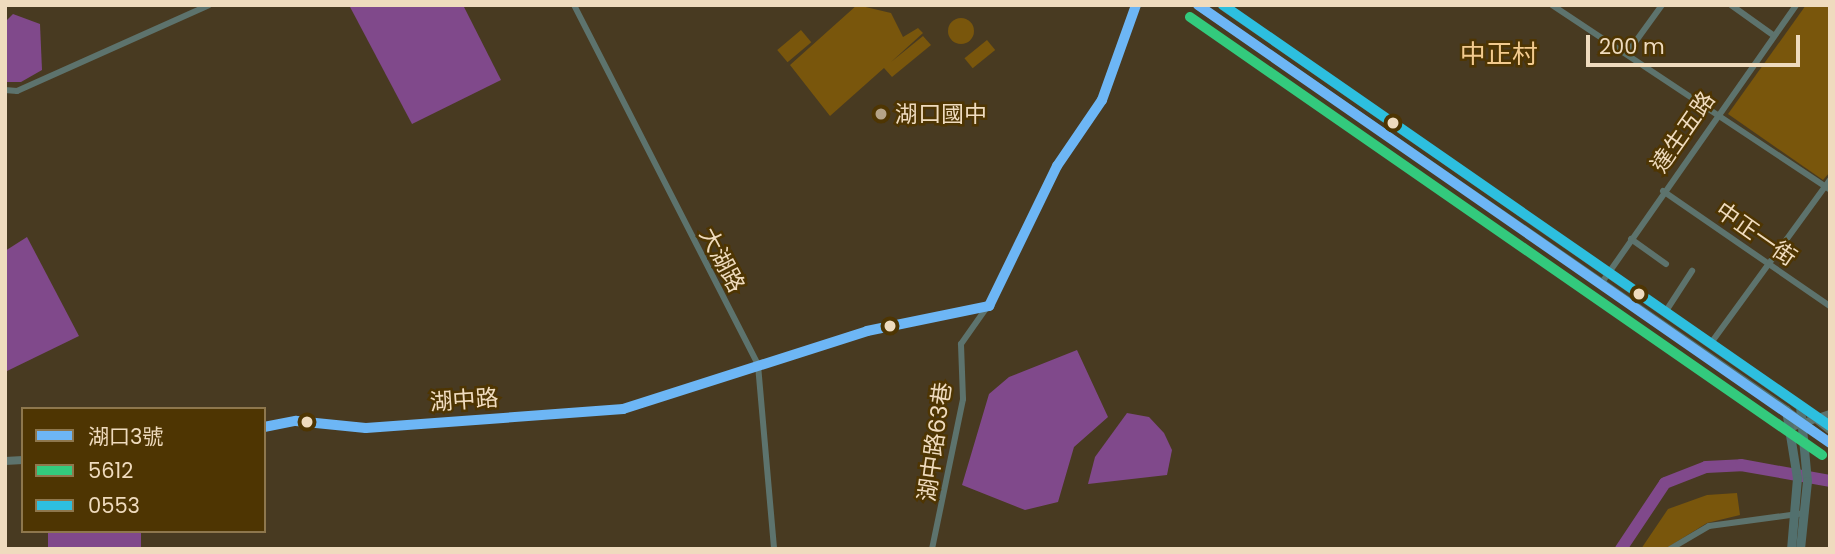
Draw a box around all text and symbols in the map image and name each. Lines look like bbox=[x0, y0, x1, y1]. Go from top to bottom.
scale bar bbox=[1590, 21, 1804, 65]
text: 200 m bbox=[1599, 32, 1665, 61]
district label: 中正村 bbox=[1460, 39, 1538, 71]
street label: 達生五路 bbox=[1645, 86, 1721, 178]
place label: 湖口國中 bbox=[895, 100, 987, 128]
marker: 湖口國中 bbox=[873, 106, 889, 122]
unlabelled marker bbox=[1386, 116, 1400, 130]
street label: 中正一街 bbox=[1710, 196, 1802, 272]
street label: 大湖路 bbox=[694, 223, 750, 297]
unlabelled marker bbox=[1632, 287, 1646, 301]
unlabelled marker bbox=[883, 319, 897, 333]
street label: 湖中路63巷 bbox=[913, 381, 957, 503]
street label: 湖中路 bbox=[429, 384, 499, 416]
legend bbox=[21, 407, 266, 533]
unlabelled marker bbox=[300, 415, 314, 429]
text: 湖口3號 bbox=[88, 422, 163, 451]
text: 5612 bbox=[88, 456, 133, 485]
text: 0553 bbox=[88, 491, 140, 520]

